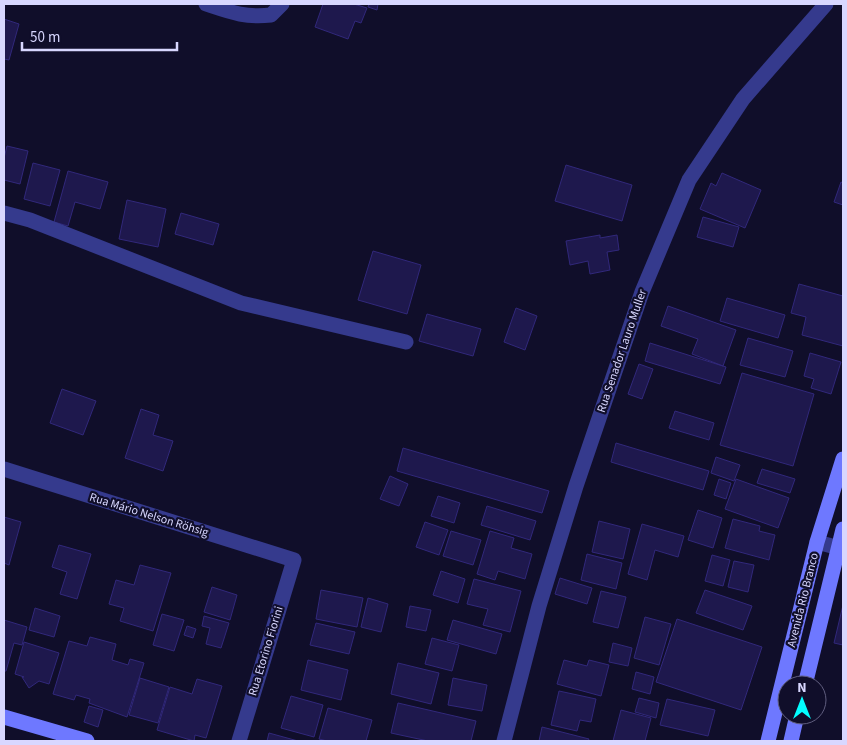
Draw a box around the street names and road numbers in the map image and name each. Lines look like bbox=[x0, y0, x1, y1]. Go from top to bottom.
street label: Rua Senador Lauro Muller bbox=[593, 286, 651, 415]
street label: Rua Mário Nelson Röhsig bbox=[87, 489, 211, 541]
street label: Avenida Rio Branco bbox=[783, 551, 823, 649]
street label: Rua Etorino Fiorini bbox=[244, 604, 288, 698]

